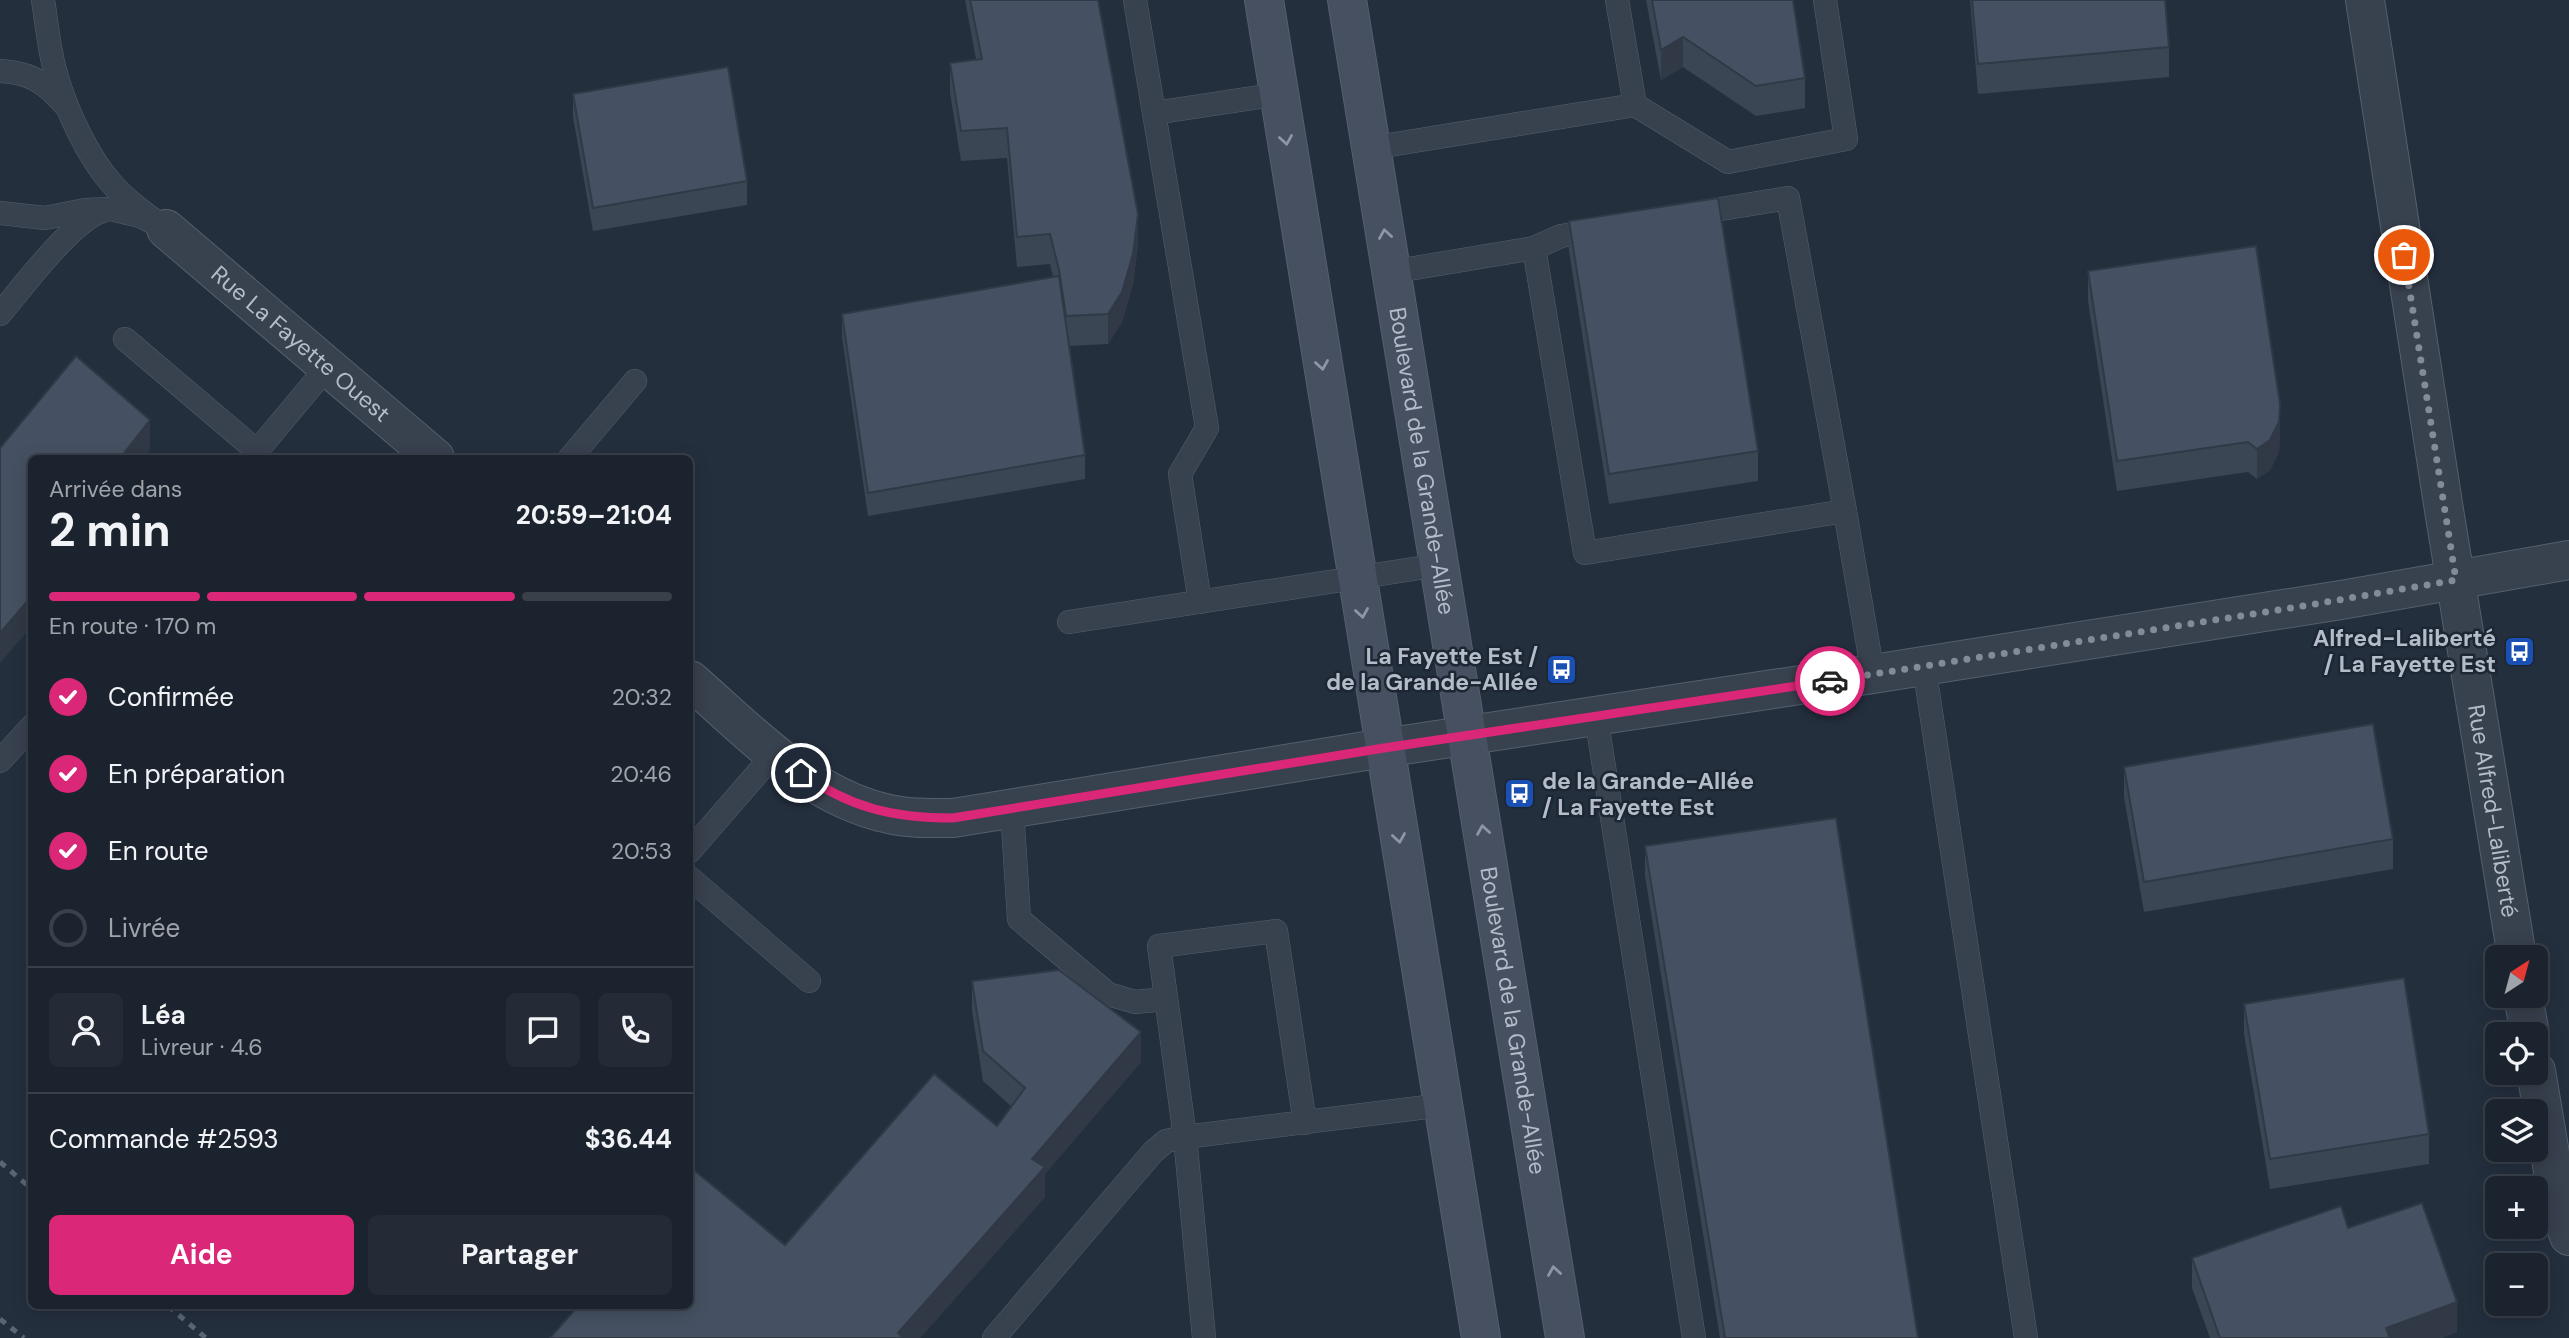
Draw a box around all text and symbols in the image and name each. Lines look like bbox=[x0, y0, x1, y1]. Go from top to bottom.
one-way arrow bbox=[1278, 134, 1293, 146]
pin bbox=[2374, 225, 2434, 285]
one-way arrow bbox=[1378, 228, 1393, 240]
icon: bag bbox=[2385, 236, 2423, 274]
street label: Rue La Fayette Ouest bbox=[205, 259, 397, 428]
street label: Boulevard de la Grande-Allée bbox=[1382, 305, 1462, 617]
one-way arrow bbox=[1314, 359, 1329, 370]
text: Arrivée dans bbox=[49, 474, 182, 504]
text: 20:59–21:04 bbox=[516, 498, 672, 532]
text: 2 min bbox=[49, 500, 171, 560]
one-way arrow bbox=[1354, 608, 1369, 619]
text: En route · 170 m bbox=[49, 611, 216, 641]
place label: Alfred-Laliberté / La Fayette Est bbox=[2313, 623, 2496, 679]
bus stop icon: Alfred-Laliberté / La Fayette Est bbox=[2502, 634, 2536, 668]
place label: La Fayette Est / de la Grande-Allée bbox=[1326, 641, 1538, 697]
courier bbox=[1795, 646, 1865, 716]
bus stop icon: La Fayette Est / de la Grande-Allée bbox=[1544, 652, 1578, 686]
icon: car bbox=[1811, 662, 1849, 700]
icon: check bbox=[49, 678, 87, 716]
text: Confirmée bbox=[108, 680, 234, 714]
text: 20:32 bbox=[612, 682, 672, 712]
street label: Rue Alfred-Laliberté bbox=[2461, 702, 2525, 920]
pin bbox=[771, 743, 831, 803]
icon: home bbox=[782, 754, 820, 792]
icon: check bbox=[49, 755, 87, 793]
text: En préparation bbox=[108, 757, 285, 791]
text: 20:46 bbox=[610, 759, 672, 789]
place label: de la Grande-Allée / La Fayette Est bbox=[1542, 766, 1754, 822]
bus stop icon: de la Grande-Allée / La Fayette Est bbox=[1502, 777, 1536, 811]
one-way arrow bbox=[1476, 824, 1491, 836]
icon: check bbox=[49, 832, 87, 870]
one-way arrow bbox=[1391, 832, 1406, 844]
text: En route bbox=[108, 834, 209, 868]
text: 20:53 bbox=[611, 836, 672, 866]
street label: Boulevard de la Grande-Allée bbox=[1473, 865, 1553, 1177]
text: Livrée bbox=[108, 911, 180, 945]
north arrow bbox=[2485, 945, 2548, 1008]
map controls bbox=[2485, 945, 2548, 1316]
button: person bbox=[49, 993, 123, 1067]
button: chat bbox=[506, 993, 580, 1067]
button: phone bbox=[598, 993, 672, 1067]
text: Léa bbox=[141, 998, 186, 1032]
button: locate bbox=[2485, 1022, 2548, 1085]
text: Livreur · 4.6 bbox=[141, 1032, 263, 1062]
button: layers bbox=[2485, 1099, 2548, 1162]
text: Commande #2593 bbox=[49, 1122, 279, 1156]
text: $36.44 bbox=[585, 1122, 672, 1156]
button: + bbox=[2485, 1176, 2548, 1239]
button: Aide bbox=[49, 1215, 354, 1295]
button: Partager bbox=[368, 1215, 672, 1295]
button: − bbox=[2485, 1253, 2548, 1316]
one-way arrow bbox=[1547, 1265, 1562, 1277]

